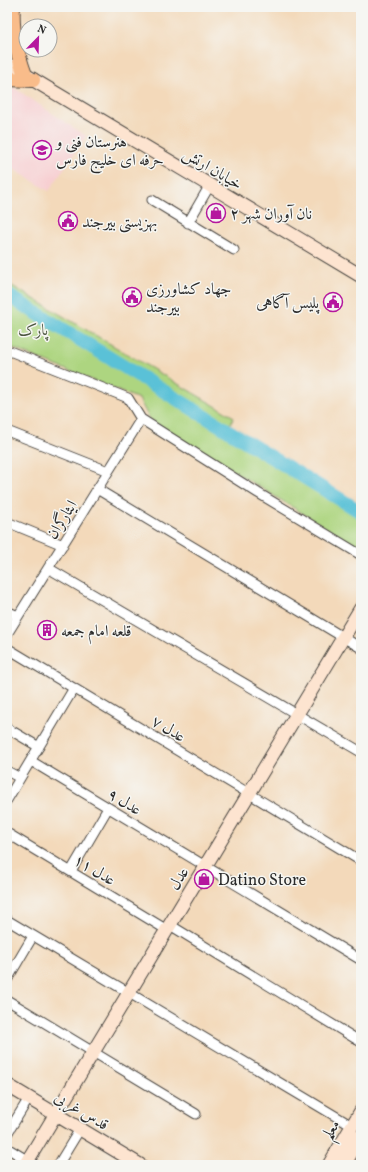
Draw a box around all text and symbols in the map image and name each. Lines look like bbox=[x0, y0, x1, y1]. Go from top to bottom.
north arrow bbox=[18, 18, 58, 58]
text: N bbox=[35, 22, 48, 39]
place label: هنرستان فنی و حرفه ای خلیج فارس bbox=[54, 132, 164, 174]
school or university icon: هنرستان فنی و حرفه ای خلیج فارس bbox=[31, 139, 53, 161]
street label: خیابان ارتش bbox=[178, 143, 246, 196]
shop icon: نان آوران شهر ۲ bbox=[205, 202, 227, 224]
place label: نان آوران شهر ۲ bbox=[230, 204, 312, 226]
public building icon: بهزیستی بیرجند bbox=[57, 210, 79, 232]
place label: بهزیستی بیرجند bbox=[82, 212, 157, 234]
place label: جهاد کشاورزی بیرجند bbox=[146, 279, 231, 319]
public building icon: جهاد کشاورزی بیرجند bbox=[121, 286, 143, 308]
public building icon: پلیس آگاهی bbox=[322, 291, 344, 313]
place label: پلیس آگاهی bbox=[256, 293, 320, 315]
park label: پارک bbox=[18, 320, 49, 342]
street label: ایثارگران bbox=[41, 496, 83, 544]
building icon: قلعه امام جمعه bbox=[36, 619, 58, 641]
place label: قلعه امام جمعه bbox=[61, 621, 131, 645]
street label: عدل ۷ bbox=[147, 711, 189, 748]
street label: عدل ۹ bbox=[103, 784, 145, 821]
street label: عدل ۱۱ bbox=[69, 850, 119, 892]
street label: عدل bbox=[164, 863, 195, 895]
shop icon: Datino Store bbox=[193, 868, 215, 890]
place label: Datino Store bbox=[218, 870, 306, 892]
street label: قدس غربی bbox=[50, 1087, 112, 1137]
street label: معلم bbox=[317, 1116, 350, 1146]

